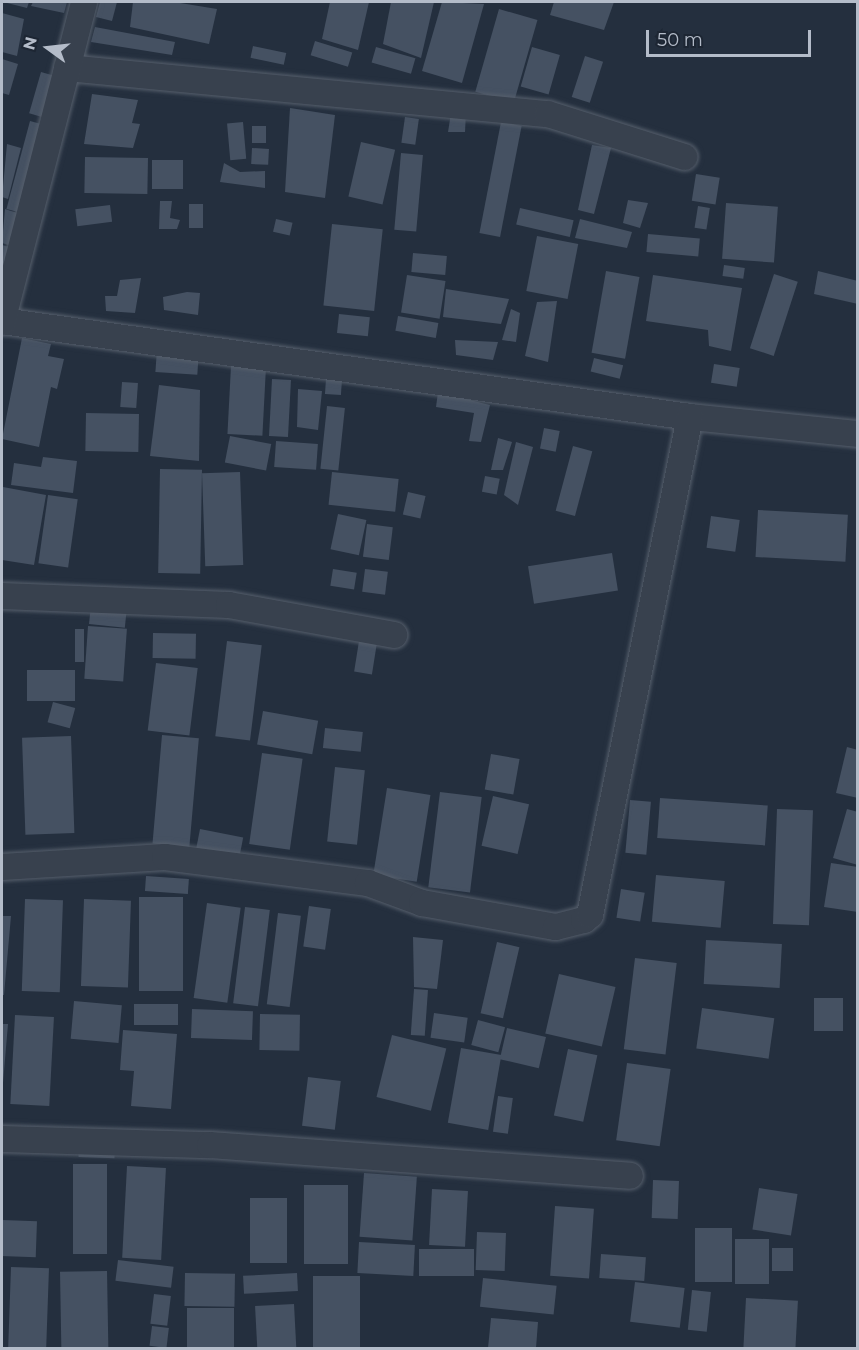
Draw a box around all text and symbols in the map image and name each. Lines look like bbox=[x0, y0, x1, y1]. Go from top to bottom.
north arrow bbox=[18, 18, 78, 78]
scale bar bbox=[649, 18, 814, 56]
text: 50 m bbox=[657, 29, 703, 51]
text: N bbox=[19, 35, 41, 52]

